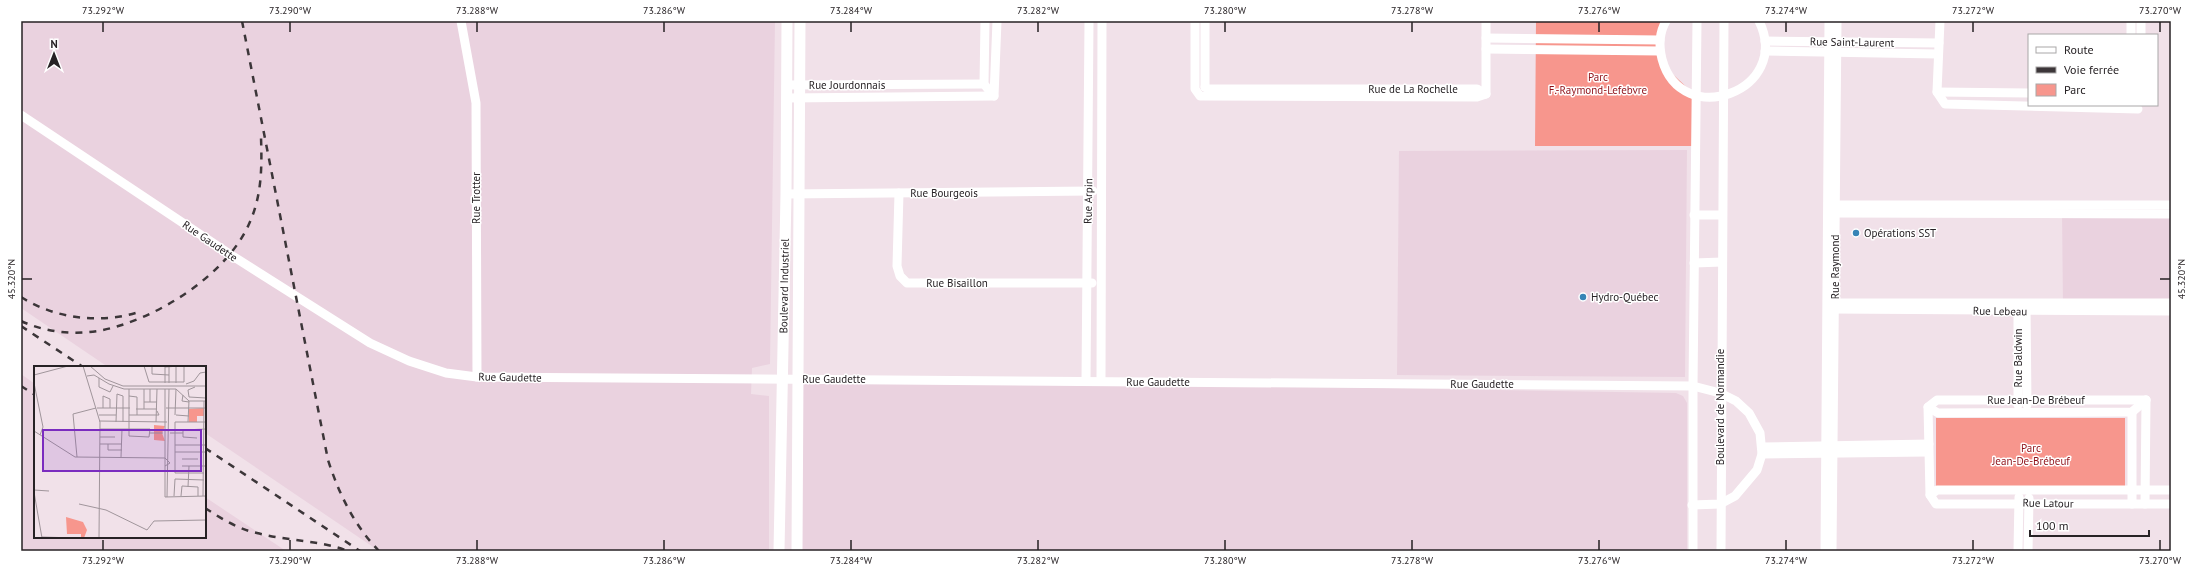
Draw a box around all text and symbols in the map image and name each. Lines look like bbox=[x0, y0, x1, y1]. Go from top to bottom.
text: 73.292°W bbox=[82, 4, 125, 17]
text: 73.290°W bbox=[269, 4, 312, 17]
text: 73.288°W bbox=[456, 4, 499, 17]
text: 73.286°W bbox=[643, 4, 686, 17]
text: 73.284°W bbox=[830, 4, 873, 17]
text: 73.282°W bbox=[1017, 4, 1060, 17]
text: 73.280°W bbox=[1204, 4, 1247, 17]
text: 73.278°W bbox=[1391, 4, 1434, 17]
text: 73.276°W bbox=[1578, 4, 1621, 17]
text: 73.274°W bbox=[1765, 4, 1808, 17]
text: 73.272°W bbox=[1952, 4, 1995, 17]
text: 73.270°W bbox=[2139, 4, 2182, 17]
north arrow bbox=[34, 34, 74, 74]
street label: Rue Saint-Laurent bbox=[1810, 34, 1895, 50]
legend bbox=[2028, 34, 2158, 106]
text: N bbox=[50, 37, 58, 51]
text: Route bbox=[2064, 42, 2094, 57]
text: Voie ferrée bbox=[2063, 62, 2119, 77]
park label: Parc F.-Raymond-Lefebvre bbox=[1549, 70, 1648, 97]
street label: Rue Jourdonnais bbox=[809, 78, 886, 92]
street label: Rue de La Rochelle bbox=[1368, 82, 1458, 96]
text: Parc bbox=[2064, 82, 2086, 97]
street label: Rue Trotter bbox=[469, 172, 483, 224]
street label: Rue Arpin bbox=[1081, 178, 1095, 224]
street label: Rue Bourgeois bbox=[910, 186, 978, 200]
street label: Rue Gaudette bbox=[180, 217, 241, 265]
place label: Opérations SST bbox=[1864, 226, 1936, 240]
marker: Opérations SST bbox=[1851, 228, 1861, 238]
street label: Rue Raymond bbox=[1828, 235, 1842, 299]
street label: Boulevard Industriel bbox=[776, 238, 792, 334]
text: 45.320°N bbox=[5, 259, 18, 299]
text: 45.320°N bbox=[2175, 259, 2188, 299]
street label: Rue Bisaillon bbox=[926, 276, 988, 290]
place label: Hydro-Québec bbox=[1591, 290, 1658, 304]
marker: Hydro-Québec bbox=[1578, 292, 1588, 302]
street label: Rue Lebeau bbox=[1973, 304, 2027, 318]
street label: Rue Baldwin bbox=[2011, 329, 2025, 387]
street label: Boulevard de Normandie bbox=[1713, 348, 1727, 465]
inset map bbox=[34, 366, 206, 538]
street label: Rue Gaudette bbox=[478, 369, 542, 385]
street label: Rue Gaudette bbox=[802, 372, 866, 386]
street label: Rue Gaudette bbox=[1126, 375, 1190, 389]
street label: Rue Gaudette bbox=[1450, 377, 1514, 391]
street label: Rue Jean-De Brébeuf bbox=[1987, 393, 2085, 407]
park label: Parc Jean-De-Brébeuf bbox=[1991, 441, 2070, 468]
street label: Rue Latour bbox=[2022, 496, 2074, 510]
scale bar bbox=[2030, 512, 2149, 538]
text: 100 m bbox=[2036, 518, 2069, 533]
text: 73.292°W bbox=[82, 554, 125, 567]
text: 73.290°W bbox=[269, 554, 312, 567]
text: 73.288°W bbox=[456, 554, 499, 567]
text: 73.286°W bbox=[643, 554, 686, 567]
text: 73.284°W bbox=[830, 554, 873, 567]
text: 73.282°W bbox=[1017, 554, 1060, 567]
text: 73.280°W bbox=[1204, 554, 1247, 567]
text: 73.278°W bbox=[1391, 554, 1434, 567]
text: 73.276°W bbox=[1578, 554, 1621, 567]
text: 73.274°W bbox=[1765, 554, 1808, 567]
text: 73.272°W bbox=[1952, 554, 1995, 567]
text: 73.270°W bbox=[2139, 554, 2182, 567]

